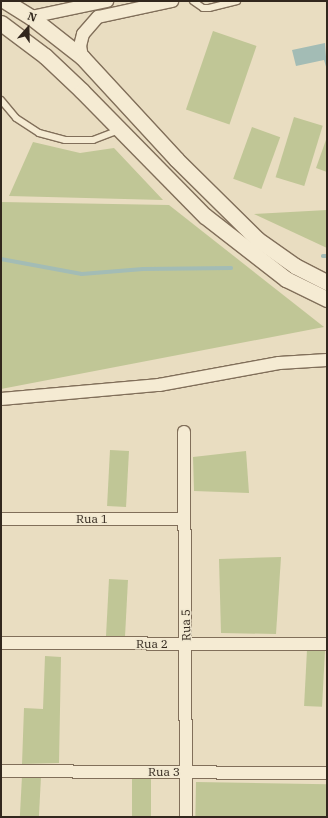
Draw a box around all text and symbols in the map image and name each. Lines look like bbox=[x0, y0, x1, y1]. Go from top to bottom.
north arrow bbox=[8, 8, 48, 48]
text: N bbox=[26, 9, 39, 25]
street label: Rua 1 bbox=[76, 512, 108, 526]
street label: Rua 5 bbox=[179, 609, 193, 641]
street label: Rua 2 bbox=[136, 637, 168, 651]
street label: Rua 3 bbox=[148, 765, 180, 779]

